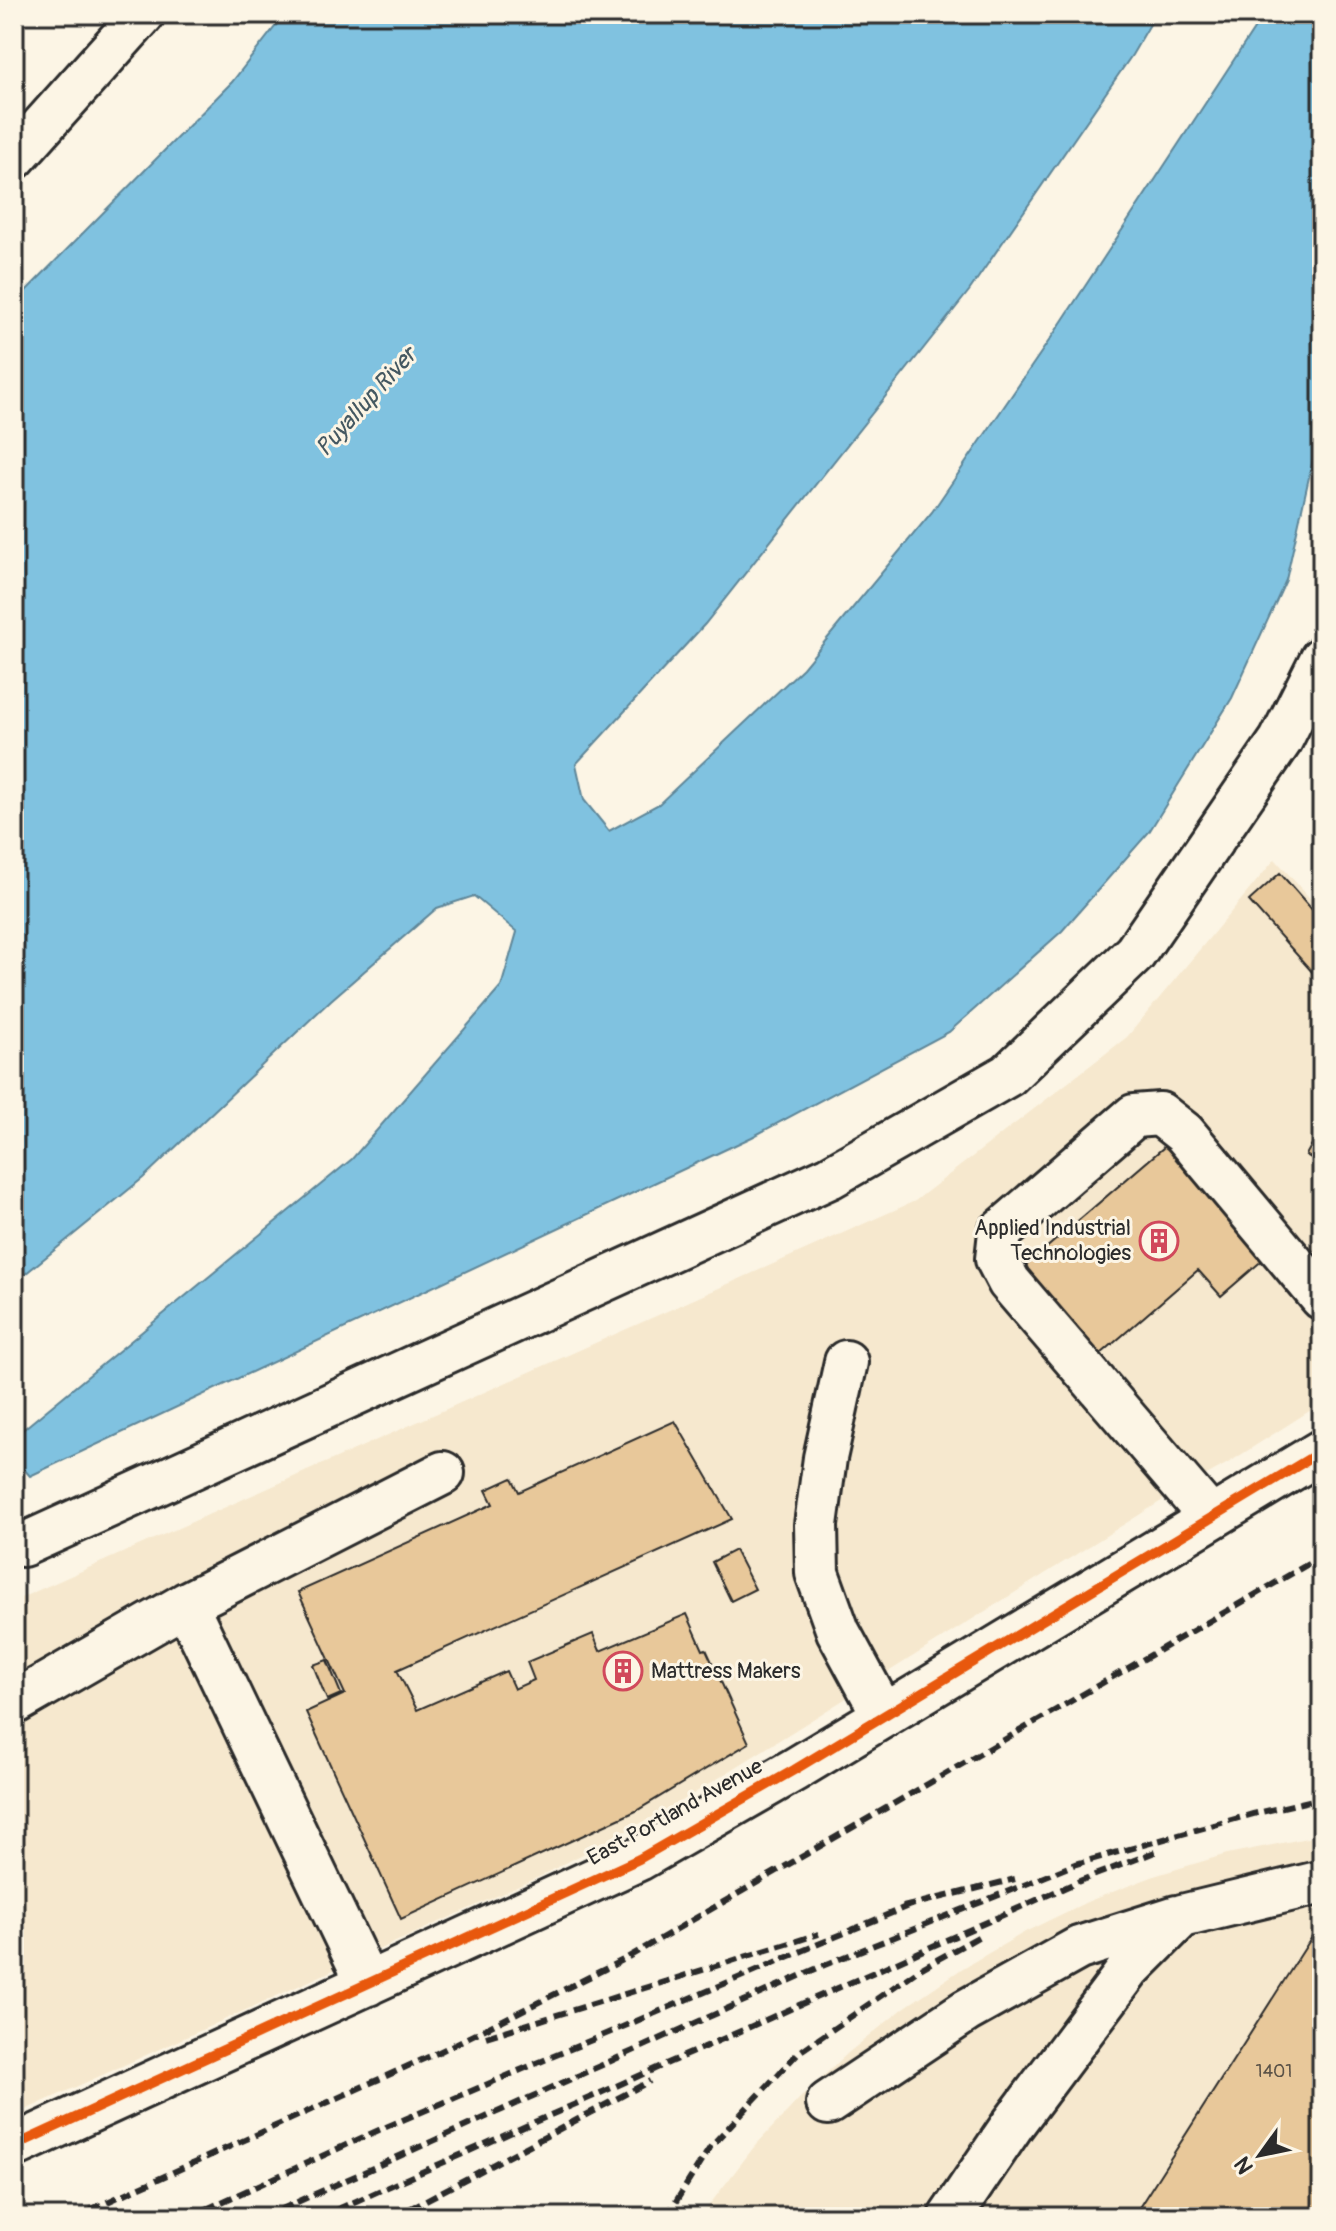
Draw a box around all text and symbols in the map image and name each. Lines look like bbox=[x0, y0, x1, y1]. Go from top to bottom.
water label: Puyallup River bbox=[309, 339, 425, 463]
place label: Applied Industrial Technologies bbox=[974, 1214, 1131, 1267]
building icon: Applied Industrial Technologies bbox=[1138, 1220, 1180, 1262]
building icon: Mattress Makers bbox=[602, 1650, 644, 1692]
place label: Mattress Makers bbox=[651, 1657, 801, 1685]
street label: East Portland Avenue bbox=[582, 1752, 768, 1872]
house number: 1401 bbox=[1256, 2060, 1292, 2083]
north arrow bbox=[1220, 2115, 1300, 2195]
text: N bbox=[1228, 2151, 1260, 2179]

